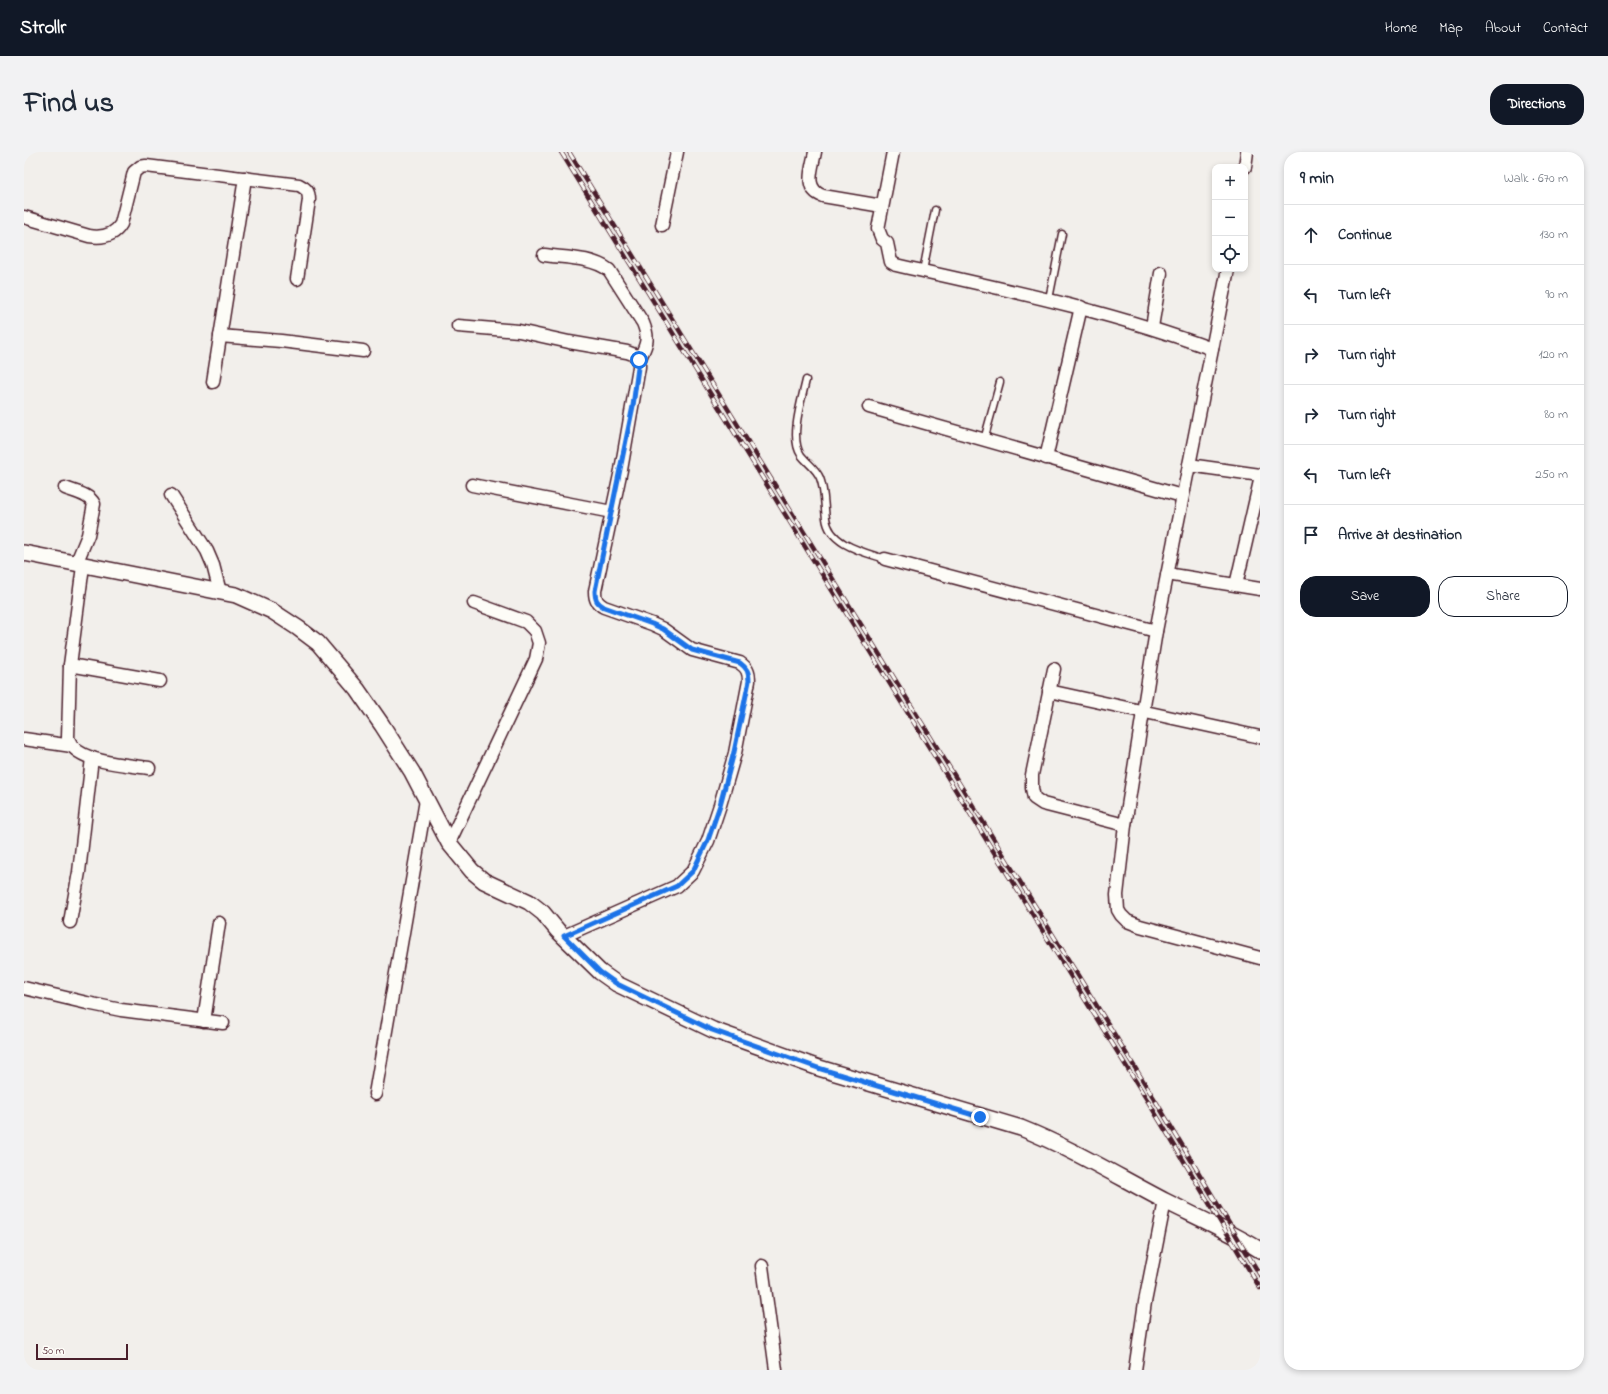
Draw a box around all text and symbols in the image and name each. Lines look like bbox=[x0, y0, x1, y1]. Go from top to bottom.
text: Strollr bbox=[20, 15, 66, 42]
text: Home bbox=[1385, 18, 1417, 39]
text: Map bbox=[1439, 18, 1463, 39]
text: About bbox=[1485, 18, 1521, 39]
text: Contact bbox=[1543, 18, 1588, 39]
text: Find us bbox=[24, 84, 114, 125]
button: Directions bbox=[1490, 84, 1584, 125]
map controls bbox=[1212, 164, 1248, 272]
button: + bbox=[1212, 164, 1248, 200]
text: 9 min bbox=[1300, 166, 1334, 191]
text: Walk · 670 m bbox=[1504, 169, 1568, 188]
button: − bbox=[1212, 200, 1248, 236]
icon: ahead bbox=[1300, 224, 1322, 246]
text: Continue bbox=[1338, 224, 1392, 246]
text: 130 m bbox=[1540, 225, 1568, 244]
button: locate bbox=[1212, 236, 1248, 272]
icon: left bbox=[1300, 284, 1322, 306]
text: Turn left bbox=[1338, 284, 1391, 306]
text: 90 m bbox=[1545, 285, 1568, 304]
icon: right bbox=[1300, 344, 1322, 366]
text: Turn right bbox=[1338, 344, 1396, 366]
text: 120 m bbox=[1538, 345, 1568, 364]
route start bbox=[630, 351, 648, 369]
icon: right bbox=[1300, 404, 1322, 426]
text: Turn right bbox=[1338, 404, 1396, 426]
text: 80 m bbox=[1544, 405, 1568, 424]
icon: left bbox=[1300, 464, 1322, 486]
text: Turn left bbox=[1338, 464, 1391, 486]
text: 250 m bbox=[1535, 465, 1568, 484]
icon: arrive bbox=[1300, 524, 1322, 546]
text: Arrive at destination bbox=[1338, 524, 1462, 546]
button: Save bbox=[1300, 576, 1430, 617]
button: Share bbox=[1438, 576, 1568, 617]
route end bbox=[971, 1108, 989, 1126]
scale bar bbox=[36, 1342, 128, 1361]
text: 50 m bbox=[42, 1343, 64, 1359]

